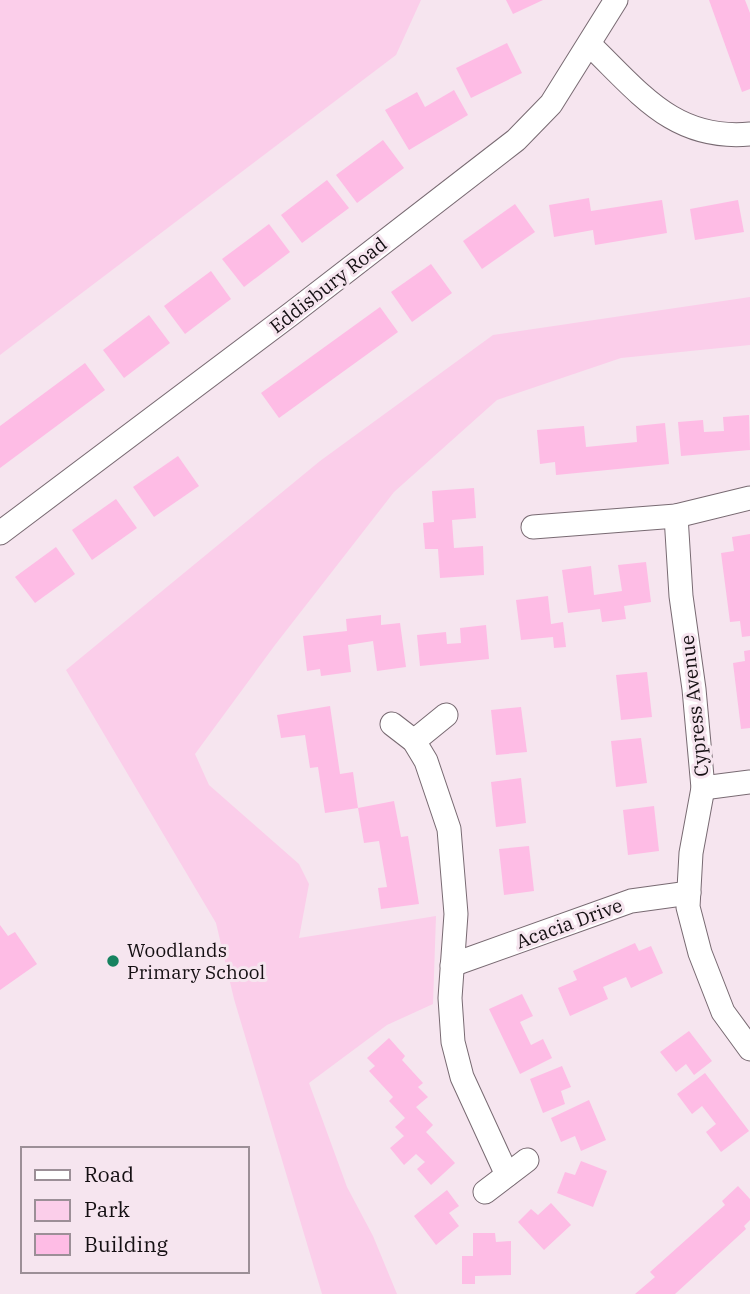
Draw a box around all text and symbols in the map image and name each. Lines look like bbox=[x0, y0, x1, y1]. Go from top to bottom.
street label: Eddisbury Road bbox=[265, 232, 391, 338]
street label: Cypress Avenue bbox=[675, 634, 713, 778]
street label: Acacia Drive bbox=[512, 893, 626, 953]
place label: Woodlands Primary School bbox=[127, 938, 266, 984]
marker: Woodlands Primary School bbox=[105, 953, 121, 969]
legend bbox=[21, 1147, 248, 1273]
text: Road bbox=[84, 1160, 134, 1188]
text: Park bbox=[84, 1195, 131, 1223]
text: Building bbox=[84, 1230, 169, 1258]

